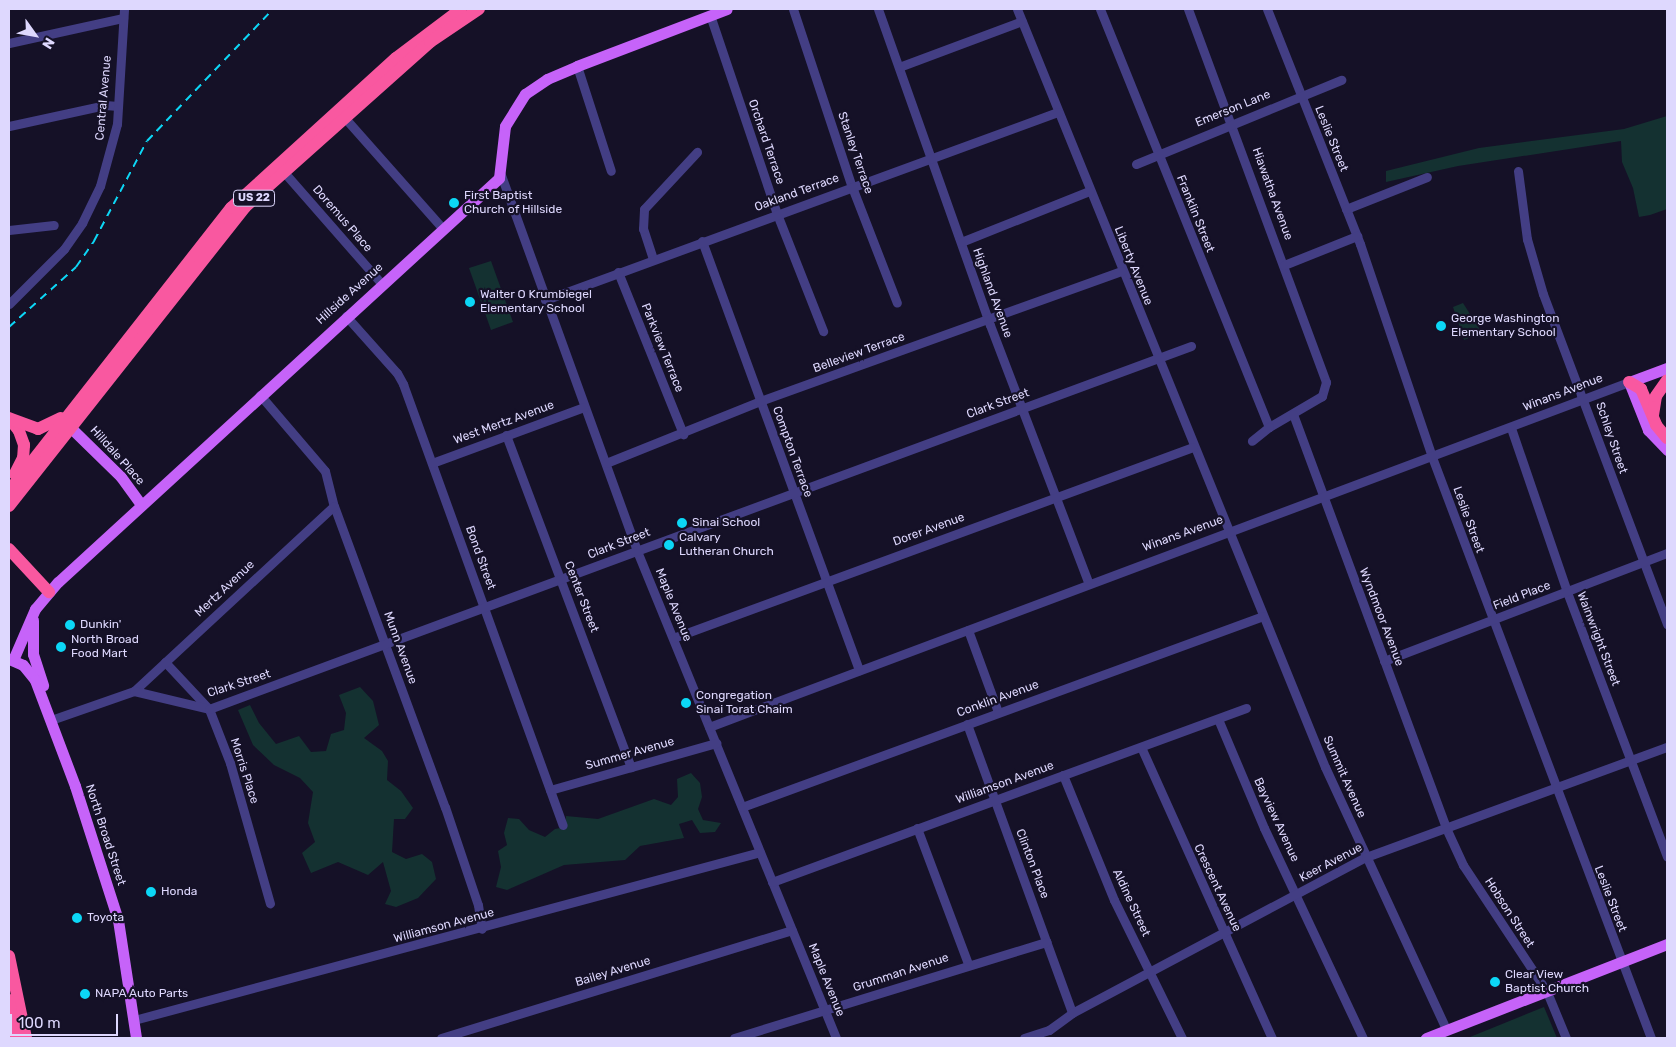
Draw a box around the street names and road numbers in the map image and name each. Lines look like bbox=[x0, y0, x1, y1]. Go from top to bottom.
street label: Central Avenue bbox=[93, 55, 115, 141]
street label: Emerson Lane bbox=[1193, 87, 1273, 131]
street label: Orchard Terrace bbox=[745, 98, 787, 186]
street label: Leslie Street bbox=[1311, 104, 1351, 174]
street label: Stanley Terrace bbox=[834, 110, 876, 196]
street label: Hiawatha Avenue bbox=[1249, 146, 1295, 242]
street label: Oakland Terrace bbox=[753, 171, 841, 215]
street label: Franklin Street bbox=[1173, 173, 1217, 255]
street label: Doremus Place bbox=[309, 183, 375, 255]
road number: US 22 bbox=[233, 190, 275, 207]
street label: Liberty Avenue bbox=[1111, 224, 1155, 308]
street label: Highland Avenue bbox=[969, 246, 1015, 340]
street label: Hillside Avenue bbox=[314, 260, 386, 328]
street label: Parkview Terrace bbox=[638, 301, 686, 395]
street label: Belleview Terrace bbox=[811, 330, 907, 376]
street label: Winans Avenue bbox=[1521, 371, 1605, 415]
street label: Clark Street bbox=[965, 386, 1031, 422]
street label: West Mertz Avenue bbox=[452, 398, 556, 448]
street label: Schley Street bbox=[1592, 400, 1630, 476]
street label: Compton Terrace bbox=[769, 404, 815, 500]
street label: Hilldale Place bbox=[87, 424, 147, 488]
street label: Leslie Street bbox=[1449, 485, 1487, 555]
street label: Dorer Avenue bbox=[891, 510, 967, 550]
street label: Winans Avenue bbox=[1141, 513, 1225, 555]
street label: Bond Street bbox=[462, 524, 498, 592]
street label: Clark Street bbox=[586, 525, 652, 563]
street label: Mertz Avenue bbox=[192, 558, 258, 620]
street label: Center Street bbox=[561, 559, 601, 635]
street label: Maple Avenue bbox=[652, 566, 694, 644]
street label: Wyndmoor Avenue bbox=[1356, 566, 1406, 668]
street label: Field Place bbox=[1491, 578, 1553, 614]
street label: Wainwright Street bbox=[1573, 590, 1623, 688]
street label: Munn Avenue bbox=[380, 610, 420, 686]
street label: Clark Street bbox=[205, 667, 273, 701]
street label: Conklin Avenue bbox=[955, 677, 1041, 721]
street label: Summer Avenue bbox=[584, 734, 676, 774]
street label: Summit Avenue bbox=[1319, 734, 1369, 820]
street label: Morris Place bbox=[227, 736, 261, 806]
street label: Williamson Avenue bbox=[954, 758, 1056, 808]
street label: Bayview Avenue bbox=[1250, 775, 1302, 865]
street label: North Broad Street bbox=[82, 783, 128, 887]
street label: Clinton Place bbox=[1012, 827, 1052, 901]
street label: Keer Avenue bbox=[1297, 840, 1365, 886]
street label: Crescent Avenue bbox=[1190, 842, 1244, 934]
street label: Leslie Street bbox=[1591, 864, 1629, 934]
street label: Aldine Street bbox=[1109, 867, 1153, 939]
street label: Hobson Street bbox=[1481, 875, 1537, 951]
street label: Williamson Avenue bbox=[392, 906, 496, 946]
street label: Maple Avenue bbox=[805, 941, 847, 1019]
street label: Grumman Avenue bbox=[851, 951, 951, 995]
street label: Bailey Avenue bbox=[573, 954, 653, 990]

